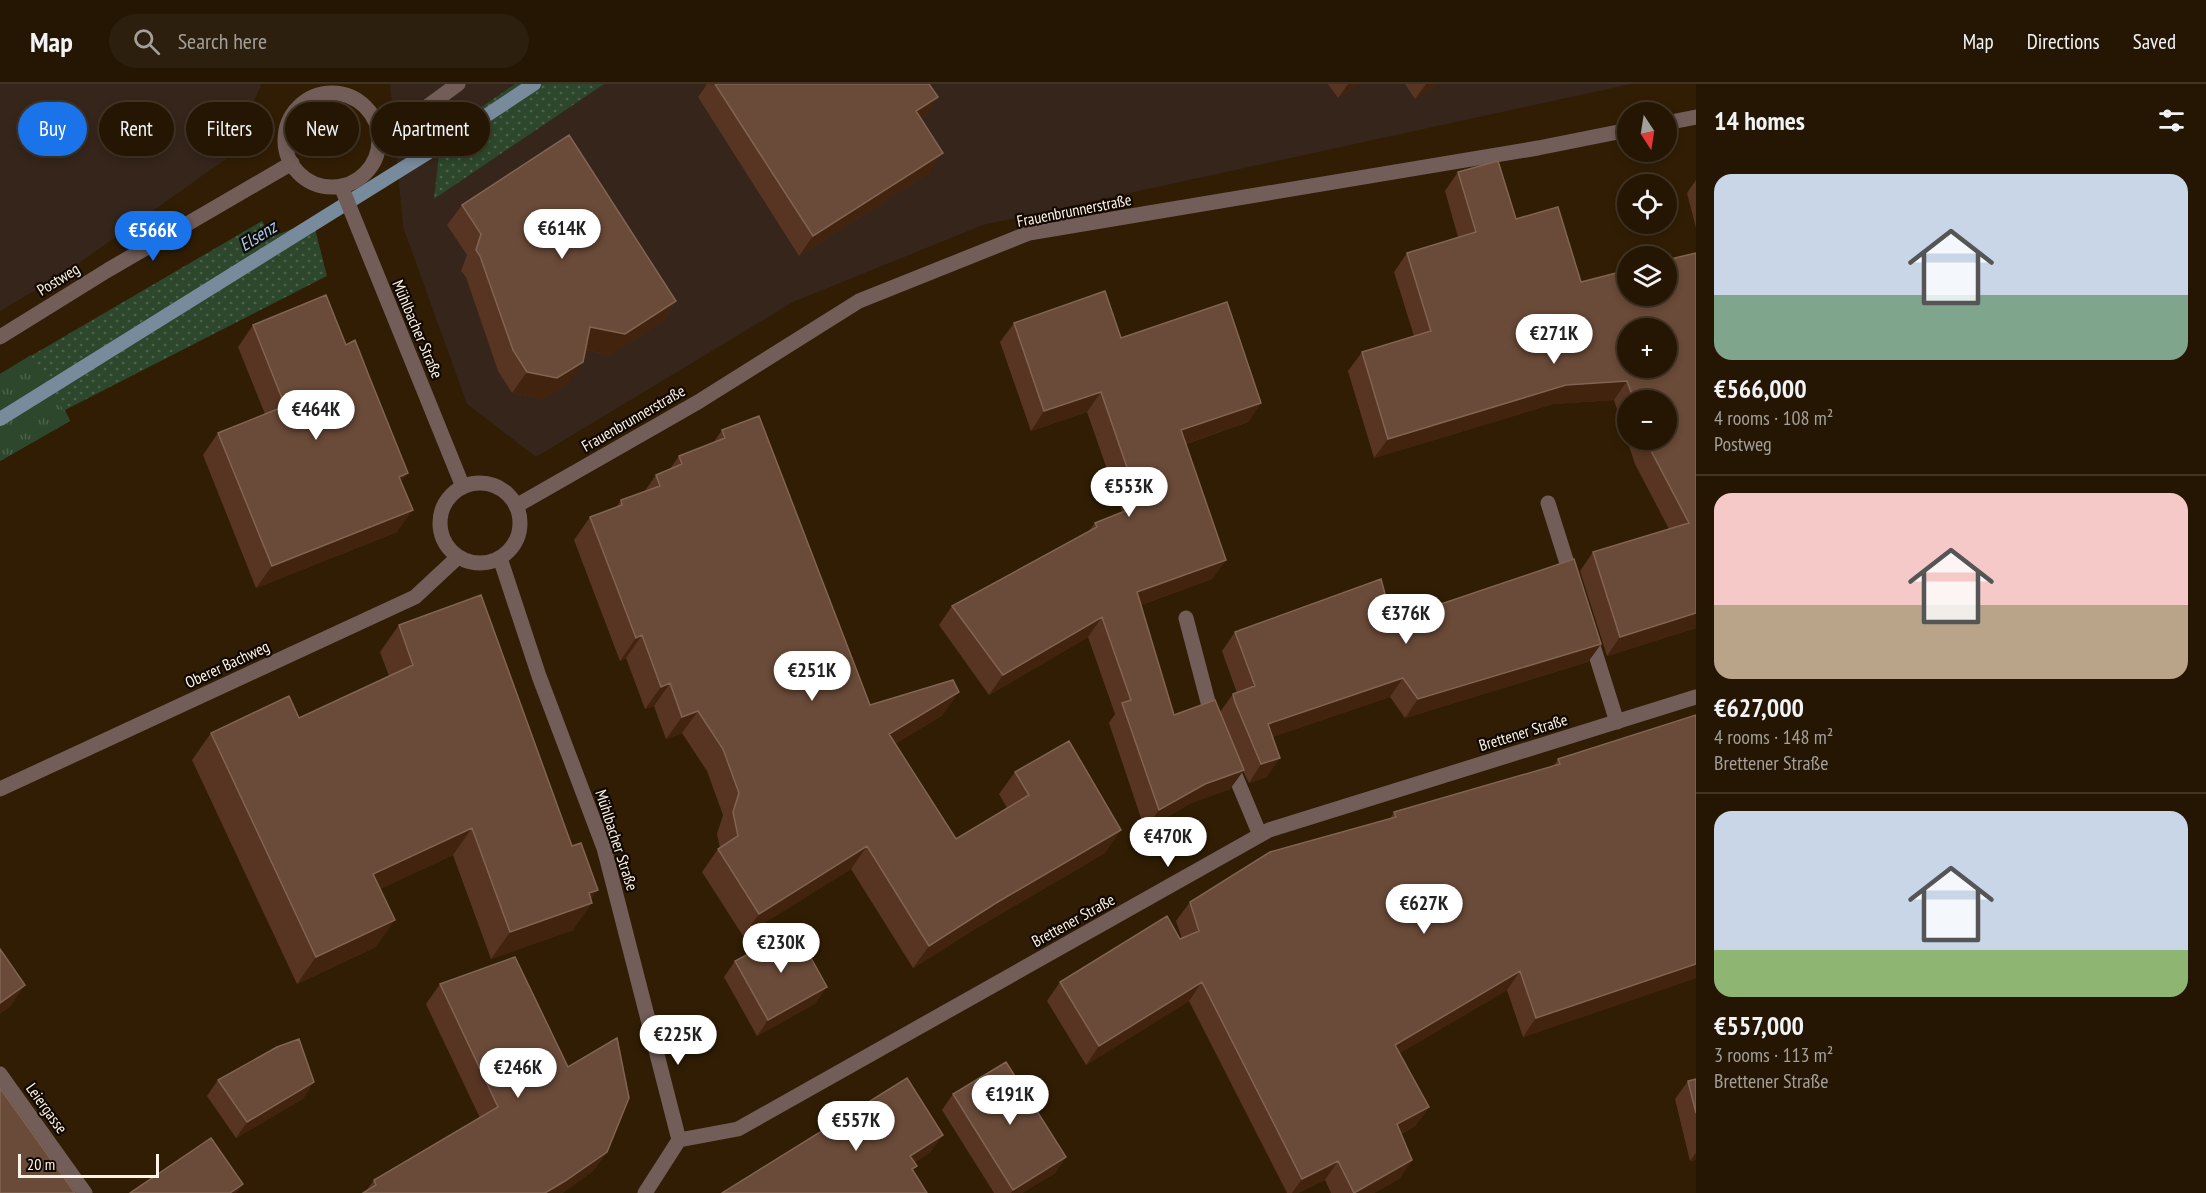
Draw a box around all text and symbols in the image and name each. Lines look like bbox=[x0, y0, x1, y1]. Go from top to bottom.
search box bbox=[109, 14, 529, 68]
text: Map bbox=[30, 23, 73, 60]
icon: search bbox=[130, 25, 163, 58]
text: Search here bbox=[178, 27, 267, 55]
text: Map bbox=[1963, 28, 1994, 55]
text: Directions bbox=[2027, 28, 2100, 55]
text: Saved bbox=[2133, 28, 2176, 55]
chip: Buy bbox=[18, 102, 87, 156]
chip: Rent bbox=[99, 102, 174, 156]
chip: Filters bbox=[186, 102, 273, 156]
chip: New bbox=[285, 102, 359, 156]
chip: Apartment bbox=[371, 102, 490, 156]
north arrow bbox=[1617, 102, 1677, 162]
map controls bbox=[1617, 102, 1677, 450]
text: 14 homes bbox=[1714, 104, 1805, 137]
icon: filters bbox=[2155, 104, 2188, 137]
button: locate bbox=[1617, 174, 1677, 234]
street label: Frauenbrunnerstraße bbox=[1015, 189, 1133, 231]
pin: €614K bbox=[520, 209, 604, 260]
pin: €566K bbox=[111, 211, 195, 262]
icon: home bbox=[1897, 213, 2005, 321]
water label: Elsenz bbox=[235, 214, 283, 256]
text: €614K bbox=[538, 215, 586, 241]
text: €566K bbox=[129, 217, 177, 243]
button: layers bbox=[1617, 246, 1677, 306]
street label: Postweg bbox=[33, 258, 83, 300]
street label: Mühlbacher Straße bbox=[388, 277, 448, 381]
pin: €271K bbox=[1512, 314, 1596, 365]
button: + bbox=[1617, 318, 1677, 378]
text: €271K bbox=[1530, 320, 1578, 346]
text: €566,000 bbox=[1714, 372, 1807, 405]
street label: Frauenbrunnerstraße bbox=[578, 380, 688, 456]
pin: €464K bbox=[274, 390, 358, 441]
button: − bbox=[1617, 390, 1677, 450]
text: €464K bbox=[292, 396, 340, 422]
text: 4 rooms · 108 m² bbox=[1714, 405, 1833, 431]
text: Postweg bbox=[1714, 431, 1772, 457]
pin: €553K bbox=[1087, 467, 1171, 518]
text: €553K bbox=[1105, 473, 1153, 499]
icon: home bbox=[1897, 532, 2005, 640]
pin: €376K bbox=[1364, 594, 1448, 645]
text: €376K bbox=[1382, 600, 1430, 626]
street label: Oberer Bachweg bbox=[182, 636, 272, 692]
pin: €251K bbox=[770, 651, 854, 702]
text: €251K bbox=[788, 657, 836, 683]
text: €627,000 bbox=[1714, 691, 1804, 724]
street label: Brettener Straße bbox=[1476, 709, 1570, 755]
text: 4 rooms · 148 m² bbox=[1714, 724, 1833, 750]
text: Brettener Straße bbox=[1714, 750, 1829, 776]
street label: Mühlbacher Straße bbox=[591, 787, 643, 893]
pin: €470K bbox=[1126, 817, 1210, 868]
text: €470K bbox=[1144, 823, 1192, 849]
icon: home bbox=[1897, 850, 2005, 958]
pin: €627K bbox=[1382, 884, 1466, 935]
street label: Brettener Straße bbox=[1028, 889, 1118, 951]
text: €627K bbox=[1400, 890, 1448, 916]
pin: €230K bbox=[739, 923, 823, 974]
text: €230K bbox=[757, 929, 805, 955]
text: €557,000 bbox=[1714, 1009, 1804, 1042]
pin: €225K bbox=[636, 1015, 720, 1066]
text: €225K bbox=[654, 1021, 702, 1047]
text: 3 rooms · 113 m² bbox=[1714, 1042, 1833, 1068]
pin: €246K bbox=[476, 1048, 560, 1099]
text: €246K bbox=[494, 1054, 542, 1080]
text: Brettener Straße bbox=[1714, 1068, 1829, 1094]
pin: €191K bbox=[968, 1075, 1052, 1126]
street label: Leiergasse bbox=[22, 1079, 72, 1137]
text: €191K bbox=[986, 1081, 1034, 1107]
pin: €557K bbox=[814, 1101, 898, 1152]
text: €557K bbox=[832, 1107, 880, 1133]
scale bar bbox=[18, 1151, 159, 1178]
text: 20 m bbox=[27, 1154, 55, 1174]

